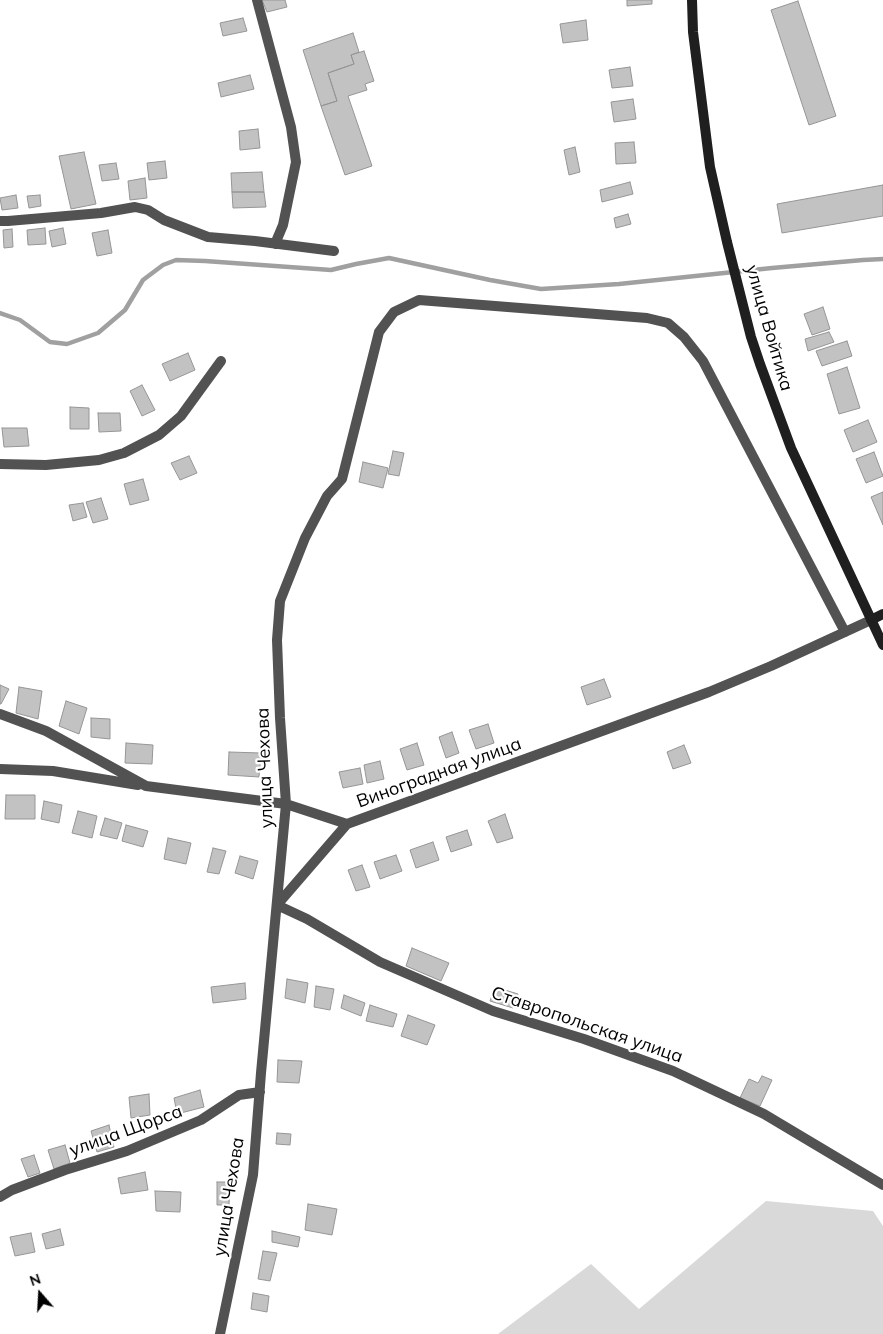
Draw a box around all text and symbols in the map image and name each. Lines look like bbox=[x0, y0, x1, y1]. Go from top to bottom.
street label: улица Войтика bbox=[741, 262, 797, 394]
street label: улица Чехова bbox=[252, 707, 278, 829]
street label: Виноградная улица bbox=[354, 733, 524, 813]
street label: Ставропольская улица bbox=[488, 982, 686, 1068]
street label: улица Щорса bbox=[66, 1101, 186, 1161]
street label: улица Чехова bbox=[209, 1136, 249, 1258]
north arrow bbox=[15, 1269, 65, 1319]
text: N bbox=[27, 1270, 43, 1290]

